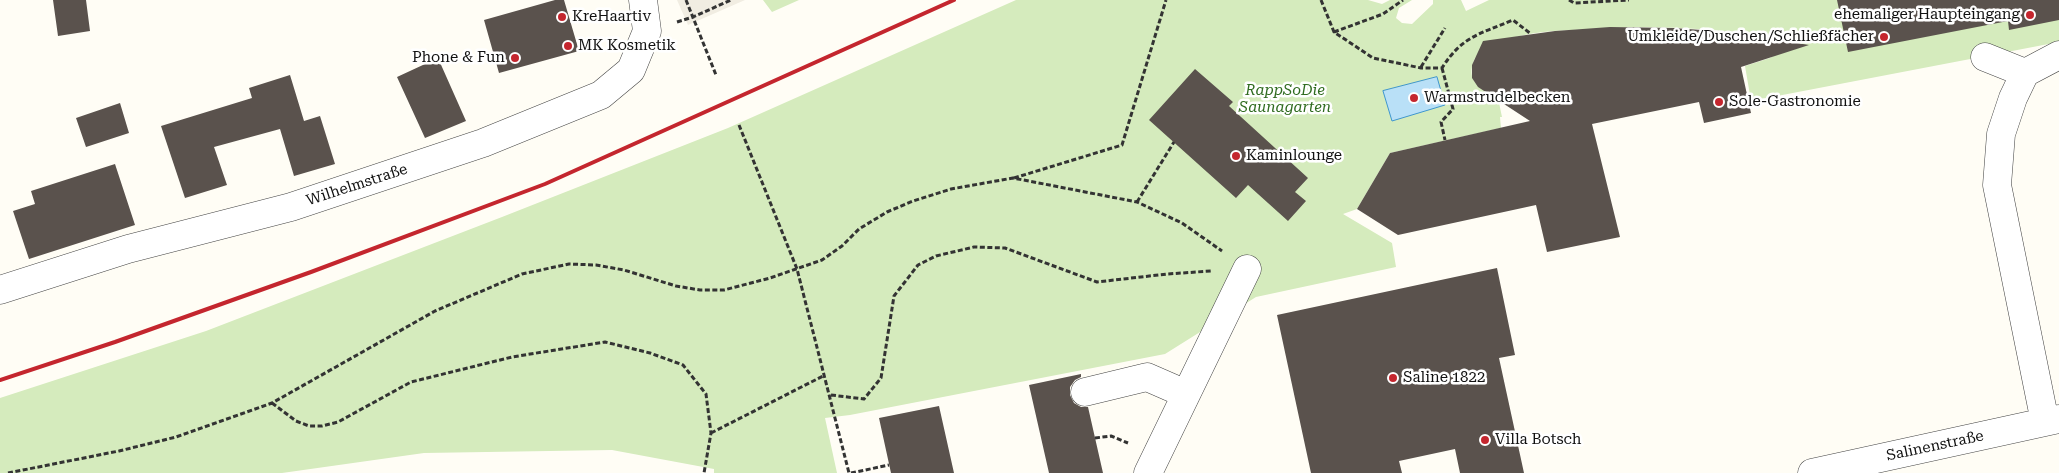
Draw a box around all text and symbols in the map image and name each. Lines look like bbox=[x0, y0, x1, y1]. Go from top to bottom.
place label: ehemaliger Haupteingang bbox=[1834, 6, 2020, 24]
place label: KreHaartiv bbox=[572, 8, 651, 26]
marker: ehemaliger Haupteingang bbox=[2024, 9, 2036, 21]
marker: KreHaartiv bbox=[556, 11, 568, 23]
place label: Umkleide/Duschen/Schließfächer bbox=[1627, 28, 1874, 46]
marker: Umkleide/Duschen/Schließfächer bbox=[1878, 31, 1890, 43]
place label: MK Kosmetik bbox=[578, 37, 676, 55]
marker: MK Kosmetik bbox=[562, 40, 574, 52]
place label: Phone & Fun bbox=[412, 49, 505, 67]
marker: Phone & Fun bbox=[509, 52, 521, 64]
park label: RappSoDie Saunagarten bbox=[1239, 82, 1331, 117]
place label: Warmstrudelbecken bbox=[1424, 89, 1570, 107]
marker: Warmstrudelbecken bbox=[1408, 92, 1420, 104]
place label: Sole-Gastronomie bbox=[1729, 93, 1861, 111]
marker: Sole-Gastronomie bbox=[1713, 96, 1725, 108]
place label: Kaminlounge bbox=[1246, 147, 1342, 165]
marker: Kaminlounge bbox=[1230, 150, 1242, 162]
street label: Wilhelmstraße bbox=[304, 160, 410, 210]
place label: Saline 1822 bbox=[1403, 369, 1485, 387]
marker: Saline 1822 bbox=[1387, 372, 1399, 384]
street label: Salinenstraße bbox=[1885, 427, 1985, 465]
place label: Villa Botsch bbox=[1495, 431, 1582, 449]
marker: Villa Botsch bbox=[1479, 434, 1491, 446]

